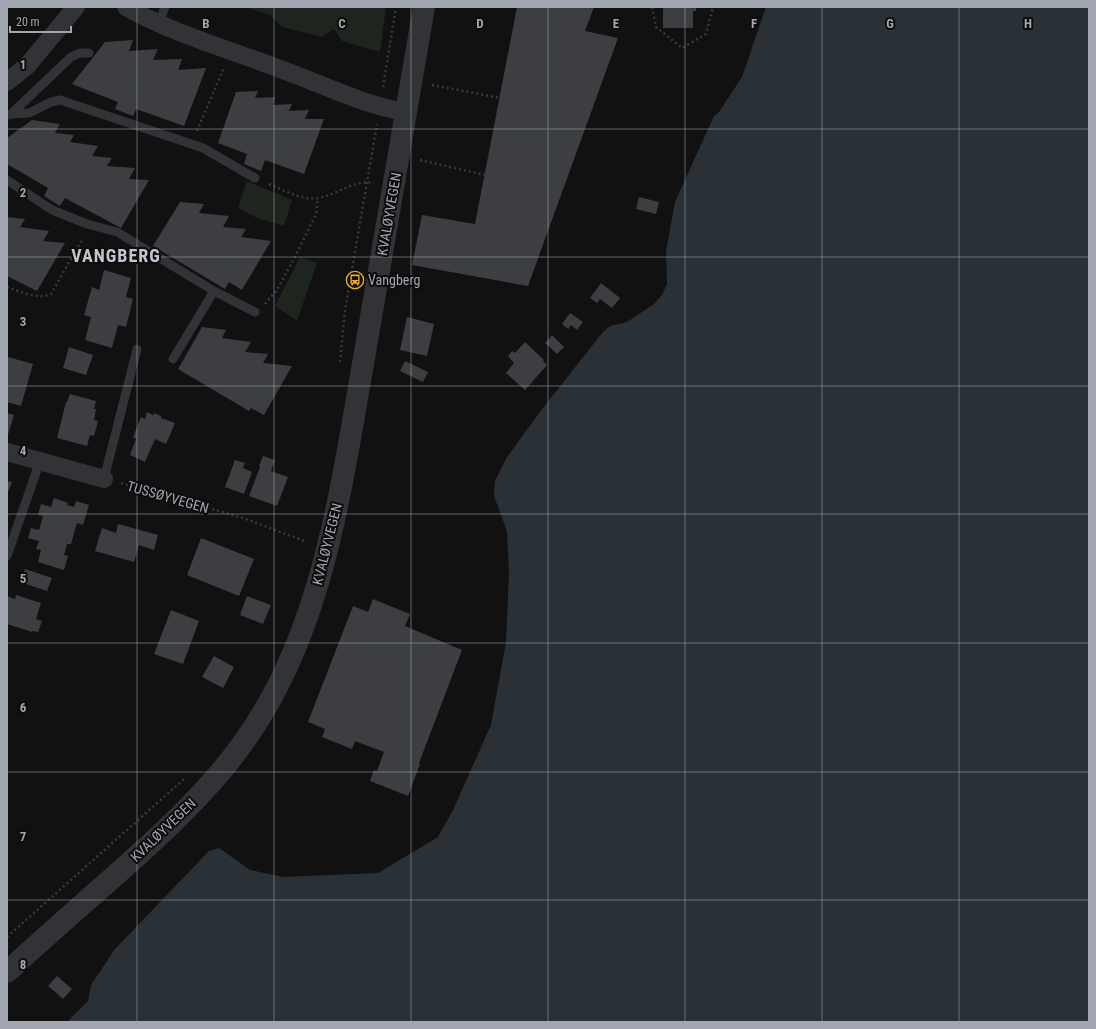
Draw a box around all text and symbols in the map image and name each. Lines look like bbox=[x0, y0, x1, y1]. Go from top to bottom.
scale bar bbox=[10, 8, 71, 34]
text: 20 m bbox=[16, 15, 40, 29]
text: B bbox=[202, 16, 210, 31]
text: C bbox=[338, 16, 346, 31]
text: D bbox=[476, 16, 484, 31]
text: E bbox=[613, 16, 620, 31]
text: F bbox=[751, 16, 757, 31]
text: G bbox=[886, 16, 894, 31]
text: H bbox=[1024, 16, 1032, 31]
text: 1 bbox=[20, 57, 26, 72]
street label: KVALØYVEGEN bbox=[374, 171, 404, 257]
text: 2 bbox=[20, 185, 27, 200]
district label: VANGBERG bbox=[71, 245, 161, 266]
bus stop icon: Vangberg bbox=[345, 270, 365, 290]
place label: Vangberg bbox=[368, 272, 420, 288]
text: 3 bbox=[20, 314, 26, 329]
text: 4 bbox=[20, 443, 27, 458]
street label: TUSSØYVEGEN bbox=[125, 478, 211, 516]
street label: KVALØYVEGEN bbox=[309, 501, 345, 587]
text: 5 bbox=[20, 571, 27, 586]
text: 6 bbox=[20, 700, 27, 715]
street label: KVALØYVEGEN bbox=[127, 795, 199, 865]
text: 7 bbox=[20, 829, 27, 844]
text: 8 bbox=[20, 957, 26, 972]

